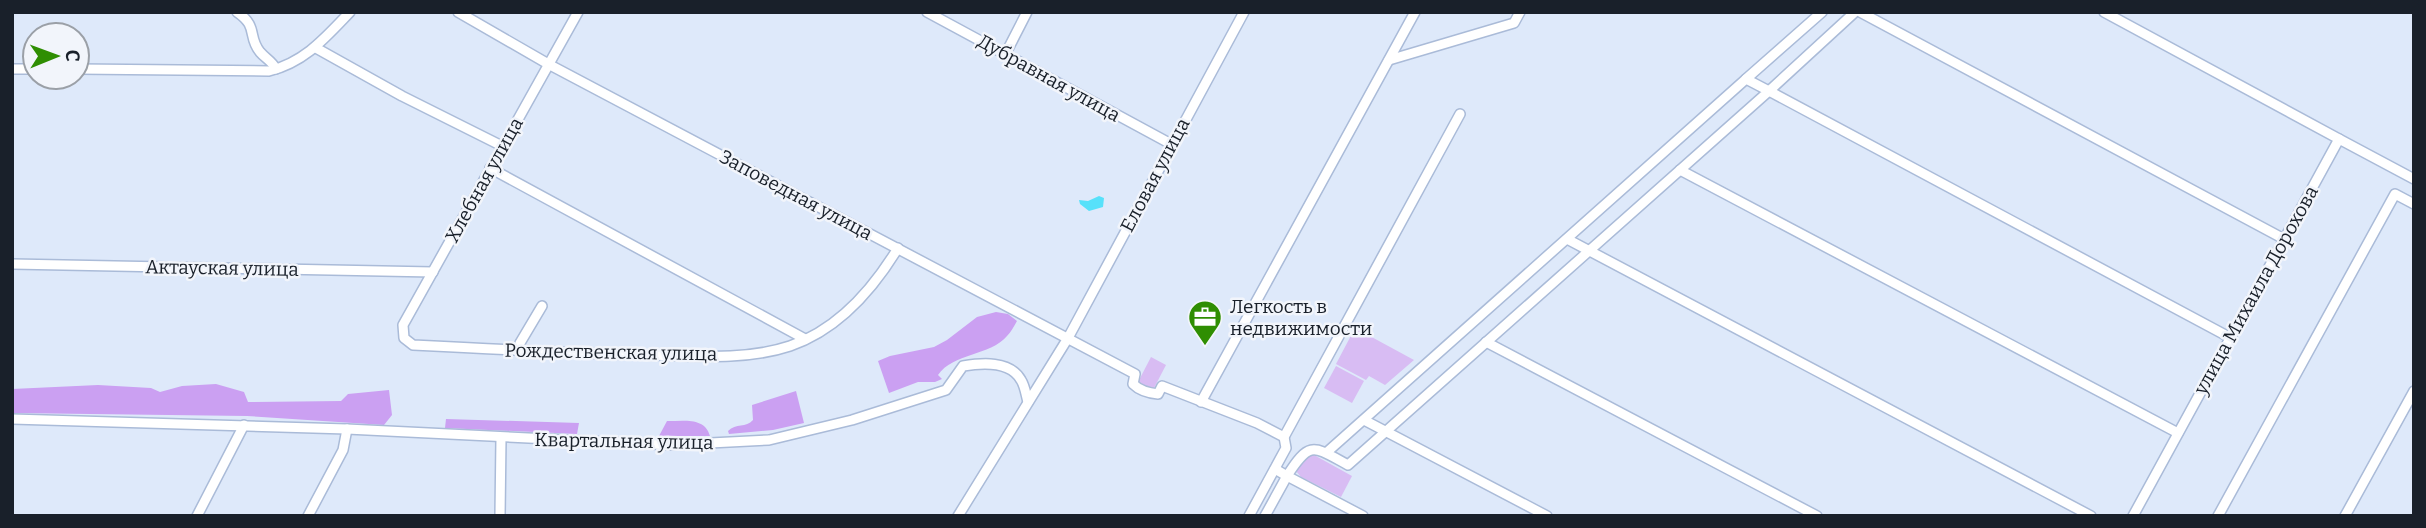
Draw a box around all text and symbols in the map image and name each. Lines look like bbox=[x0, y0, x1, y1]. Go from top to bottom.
north arrow bbox=[21, 21, 91, 91]
street label: Дубравная улица bbox=[974, 29, 1125, 127]
text: С bbox=[61, 50, 84, 62]
street label: Хлебная улица bbox=[440, 113, 528, 247]
street label: Еловая улица bbox=[1115, 114, 1195, 236]
street label: Заповедная улица bbox=[716, 145, 877, 245]
street label: улица Михаила Дорохова bbox=[2188, 181, 2323, 399]
street label: Актауская улица bbox=[145, 255, 300, 281]
place label: Легкость в недвижимости bbox=[1230, 295, 1372, 340]
office icon: Легкость в недвижимости bbox=[1186, 298, 1224, 347]
street label: Рождественская улица bbox=[504, 339, 718, 365]
street label: Квартальная улица bbox=[534, 428, 714, 454]

